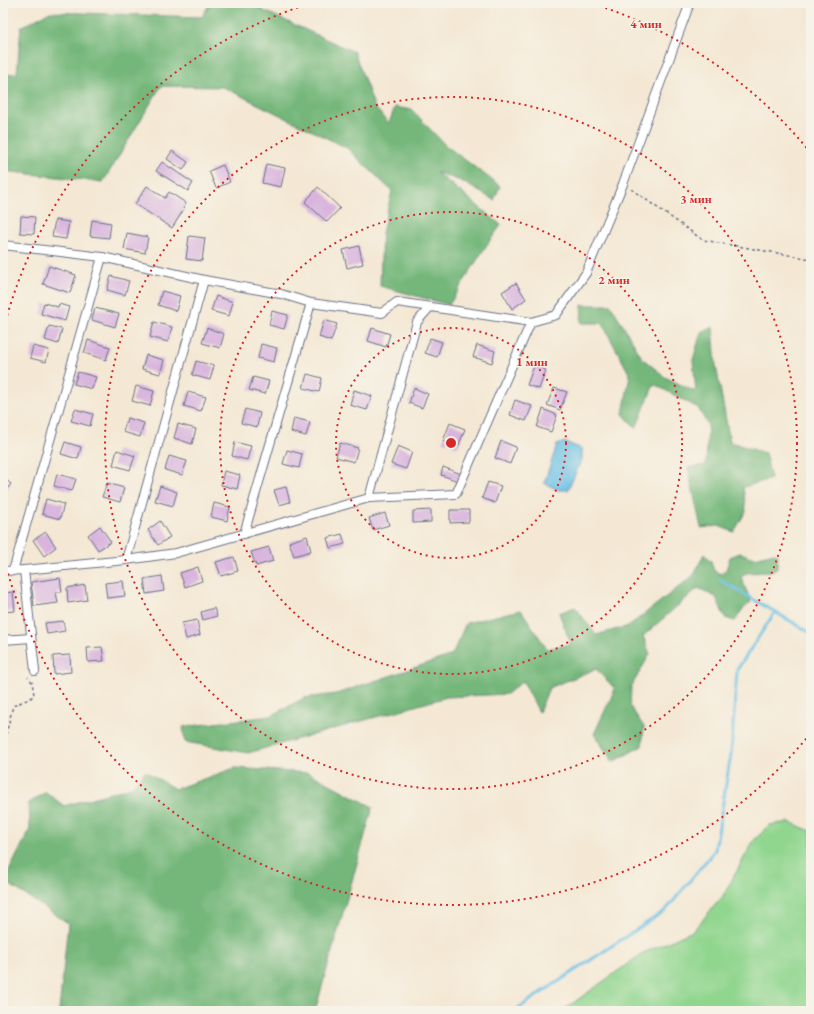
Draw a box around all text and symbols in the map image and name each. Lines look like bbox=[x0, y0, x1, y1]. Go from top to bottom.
text: 4 мин bbox=[630, 16, 662, 32]
text: 3 мин bbox=[680, 191, 712, 207]
text: 2 мин bbox=[598, 272, 630, 288]
text: 1 мин bbox=[516, 354, 548, 370]
centre of rings bbox=[444, 436, 458, 450]

